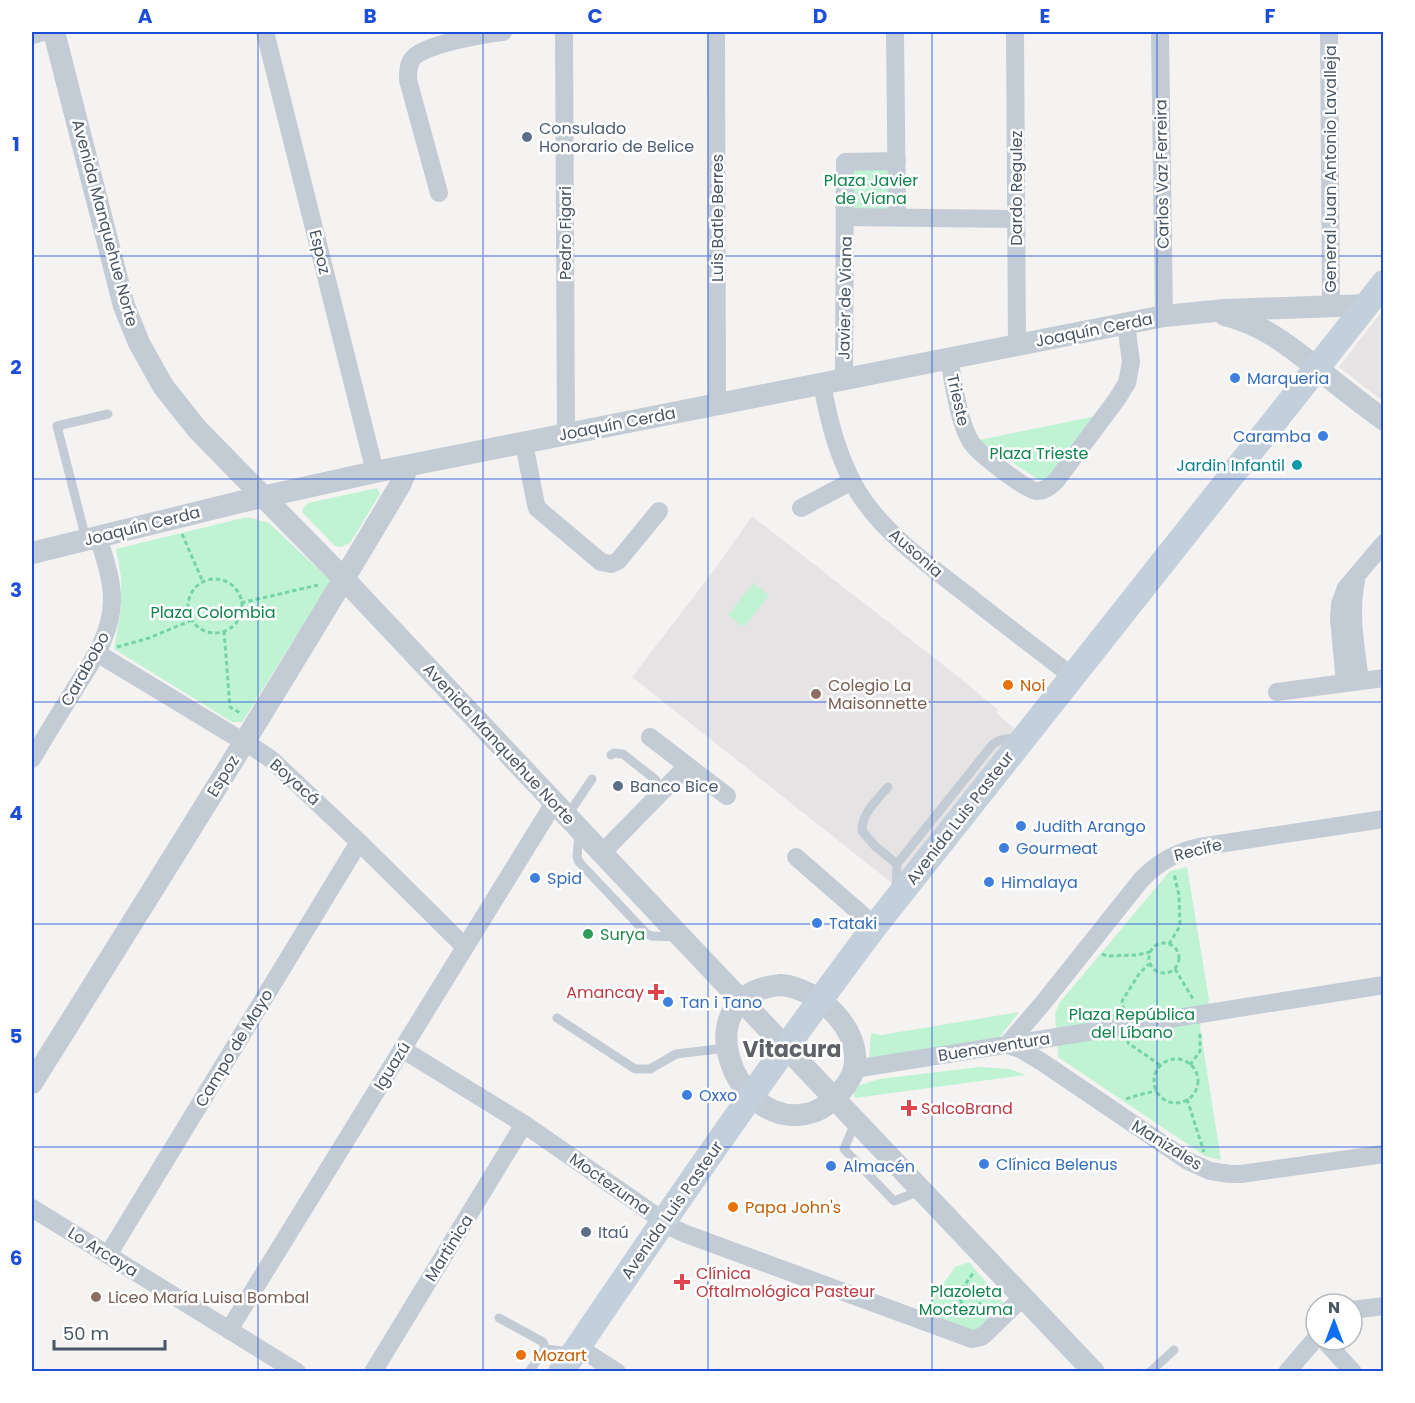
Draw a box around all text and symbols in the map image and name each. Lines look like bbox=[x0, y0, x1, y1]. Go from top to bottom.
text: A bbox=[138, 2, 153, 30]
text: B bbox=[363, 2, 377, 30]
text: C bbox=[587, 2, 603, 30]
text: D bbox=[813, 2, 827, 30]
text: E bbox=[1040, 2, 1050, 30]
text: F bbox=[1265, 2, 1276, 30]
street label: General Juan Antonio Lavalleja bbox=[1319, 45, 1342, 293]
street label: Carlos Vaz Ferreira bbox=[1149, 99, 1175, 249]
street label: Avenida Manquehue Norte bbox=[66, 117, 144, 329]
place label: Consulado Honorario de Belice bbox=[539, 117, 694, 158]
text: 1 bbox=[12, 130, 20, 158]
marker: Consulado Honorario de Belice bbox=[520, 130, 534, 144]
street label: Dardo Regulez bbox=[1005, 130, 1028, 246]
street label: Luis Batle Berres bbox=[706, 154, 729, 282]
park label: Plaza Javier de Viana bbox=[824, 169, 918, 210]
street label: Pedro Figari bbox=[554, 186, 577, 280]
street label: Espoz bbox=[303, 227, 337, 277]
street label: Javier de Viana bbox=[832, 236, 858, 360]
street label: Joaquín Cerda bbox=[1033, 307, 1155, 353]
text: 2 bbox=[10, 353, 22, 381]
place label: Marqueria bbox=[1247, 367, 1329, 390]
marker: Marqueria bbox=[1228, 371, 1242, 385]
street label: Trieste bbox=[941, 372, 975, 428]
street label: Joaquín Cerda bbox=[556, 401, 678, 447]
place label: Caramba bbox=[1233, 425, 1311, 448]
marker: Caramba bbox=[1316, 429, 1330, 443]
park label: Plaza Trieste bbox=[990, 442, 1089, 465]
place label: Jardin Infantil bbox=[1176, 454, 1285, 477]
marker: Jardin Infantil bbox=[1290, 458, 1304, 472]
street label: Joaquín Cerda bbox=[82, 500, 202, 552]
street label: Ausonia bbox=[884, 523, 948, 583]
text: 3 bbox=[10, 576, 22, 604]
park label: Plaza Colombia bbox=[150, 601, 276, 624]
street label: Carabobo bbox=[55, 628, 115, 710]
street label: Avenida Manquehue Norte bbox=[418, 658, 580, 830]
place label: Colegio La Maisonnette bbox=[828, 674, 927, 715]
place label: Noi bbox=[1020, 674, 1045, 697]
marker: Noi bbox=[1001, 678, 1015, 692]
marker: Colegio La Maisonnette bbox=[809, 687, 823, 701]
street label: Avenida Luis Pasteur bbox=[900, 746, 1020, 890]
street label: Espoz bbox=[201, 751, 245, 801]
street label: Boyacá bbox=[265, 753, 325, 811]
place label: Banco Bice bbox=[630, 775, 719, 798]
marker: Banco Bice bbox=[611, 779, 625, 793]
text: 4 bbox=[9, 799, 23, 827]
place label: Judith Arango bbox=[1033, 815, 1146, 838]
marker: Judith Arango bbox=[1014, 819, 1028, 833]
street label: Recife bbox=[1172, 833, 1224, 867]
place label: Gourmeat bbox=[1016, 837, 1098, 860]
marker: Gourmeat bbox=[997, 841, 1011, 855]
place label: Spid bbox=[547, 867, 582, 890]
marker: Spid bbox=[528, 871, 542, 885]
place label: Himalaya bbox=[1001, 871, 1078, 894]
marker: Himalaya bbox=[982, 875, 996, 889]
place label: Tataki bbox=[829, 912, 877, 935]
marker: Tataki bbox=[810, 916, 824, 930]
place label: Surya bbox=[600, 923, 645, 946]
marker: Surya bbox=[581, 927, 595, 941]
place label: Amancay bbox=[566, 981, 644, 1004]
street label: Campo de Mayo bbox=[190, 985, 278, 1111]
marker: Amancay bbox=[649, 985, 663, 999]
place label: Tan i Tano bbox=[680, 991, 762, 1014]
marker: Tan i Tano bbox=[661, 995, 675, 1009]
park label: Plaza República del Líbano bbox=[1069, 1003, 1195, 1044]
text: 5 bbox=[10, 1022, 23, 1050]
street label: Buenaventura bbox=[936, 1027, 1052, 1067]
district label: Vitacura bbox=[743, 1034, 841, 1065]
street label: Iguazú bbox=[368, 1037, 416, 1095]
place label: Oxxo bbox=[699, 1084, 737, 1107]
marker: Oxxo bbox=[680, 1088, 694, 1102]
place label: SalcoBrand bbox=[921, 1097, 1013, 1120]
marker: SalcoBrand bbox=[902, 1101, 916, 1115]
street label: Manizales bbox=[1127, 1114, 1207, 1176]
street label: Avenida Luis Pasteur bbox=[616, 1136, 728, 1284]
street label: Moctezuma bbox=[565, 1148, 655, 1220]
place label: Clínica Belenus bbox=[996, 1153, 1118, 1176]
place label: Almacén bbox=[843, 1155, 915, 1178]
marker: Clínica Belenus bbox=[977, 1157, 991, 1171]
marker: Almacén bbox=[824, 1159, 838, 1173]
place label: Papa John's bbox=[745, 1196, 841, 1219]
marker: Papa John's bbox=[726, 1200, 740, 1214]
street label: Martinica bbox=[419, 1210, 479, 1286]
street label: Lo Arcaya bbox=[64, 1221, 142, 1283]
place label: Itaú bbox=[598, 1221, 629, 1244]
marker: Itaú bbox=[579, 1225, 593, 1239]
text: 6 bbox=[10, 1244, 22, 1272]
place label: Clínica Oftalmológica Pasteur bbox=[696, 1262, 875, 1303]
marker: Clínica Oftalmológica Pasteur bbox=[673, 1273, 691, 1291]
park label: Plazoleta Moctezuma bbox=[919, 1280, 1013, 1321]
place label: Liceo María Luisa Bombal bbox=[108, 1286, 309, 1309]
marker: Liceo María Luisa Bombal bbox=[89, 1290, 103, 1304]
north arrow bbox=[1304, 1292, 1364, 1352]
text: N bbox=[1328, 1296, 1340, 1319]
scale bar bbox=[54, 1313, 165, 1351]
text: 50 m bbox=[63, 1321, 109, 1346]
place label: Mozart bbox=[533, 1344, 587, 1367]
marker: Mozart bbox=[514, 1348, 528, 1362]

